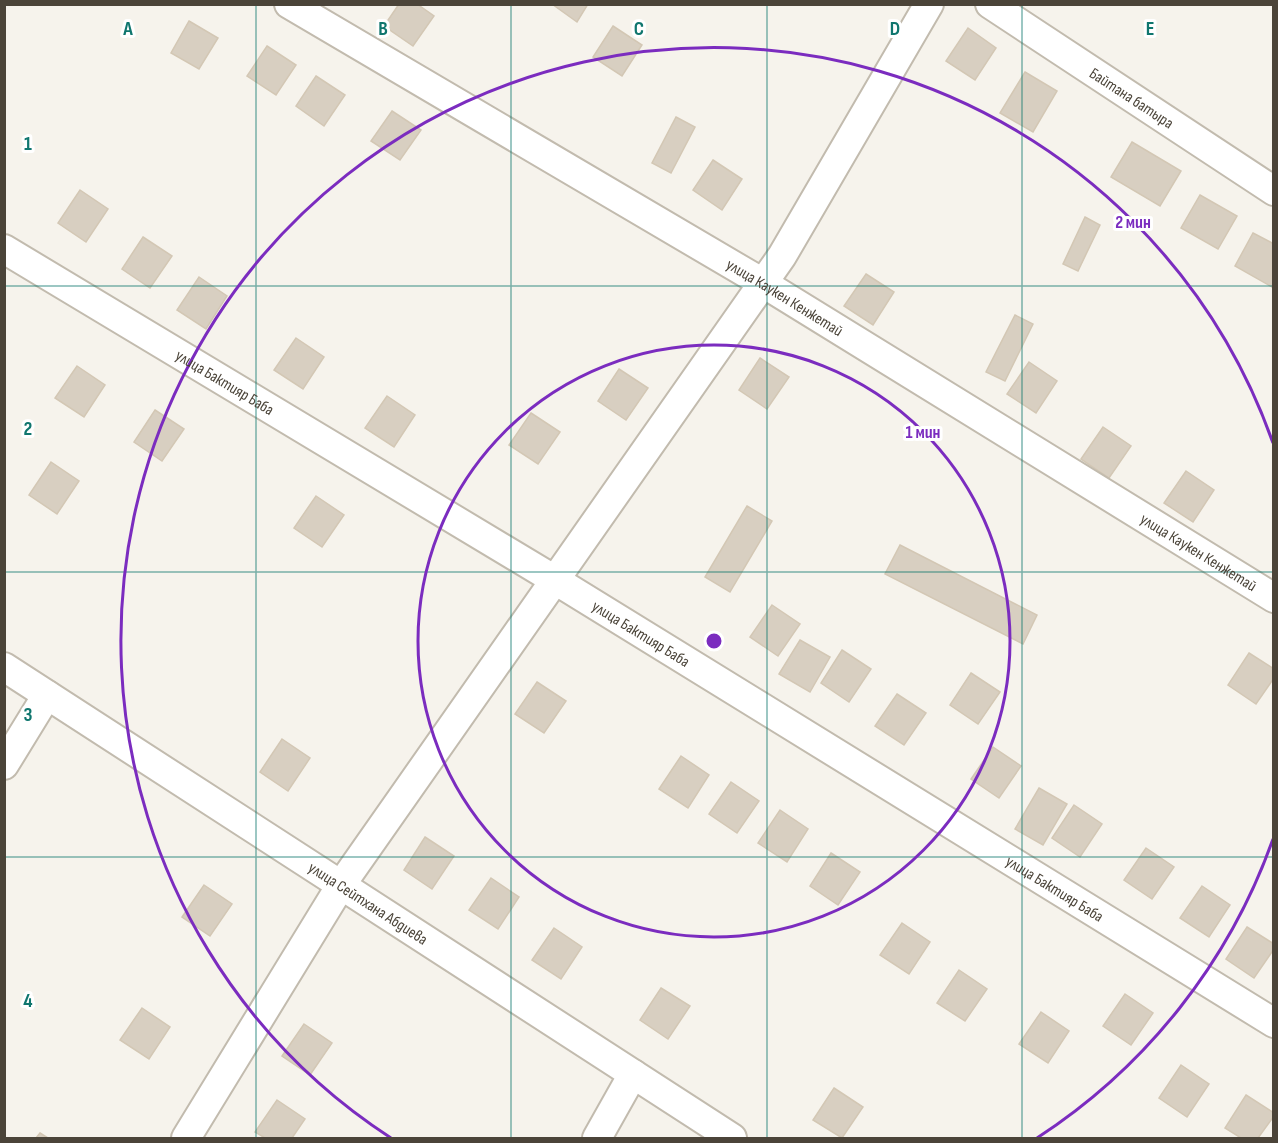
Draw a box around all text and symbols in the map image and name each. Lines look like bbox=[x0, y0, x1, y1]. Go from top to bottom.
text: A bbox=[122, 17, 133, 41]
text: B bbox=[378, 17, 388, 41]
text: C bbox=[634, 17, 644, 41]
text: D bbox=[890, 17, 900, 41]
text: E bbox=[1146, 17, 1154, 41]
street label: Байтана батыра bbox=[1086, 64, 1177, 133]
text: 1 bbox=[24, 132, 32, 156]
text: 2 мин bbox=[1115, 212, 1151, 233]
street label: улица Каукен Кенжетай bbox=[722, 255, 846, 341]
street label: улица Бактияр Баба bbox=[172, 346, 277, 420]
text: 2 bbox=[24, 417, 32, 441]
text: 1 мин bbox=[906, 422, 941, 443]
street label: улица Каукен Кенжетай bbox=[1136, 510, 1260, 596]
street label: улица Бактияр Баба bbox=[588, 597, 693, 672]
centre of rings bbox=[704, 631, 724, 651]
text: 3 bbox=[24, 703, 33, 727]
street label: улица Бактияр Баба bbox=[1002, 852, 1107, 927]
street label: улица Сейтхана Абдиева bbox=[304, 858, 431, 950]
text: 4 bbox=[23, 989, 33, 1013]

